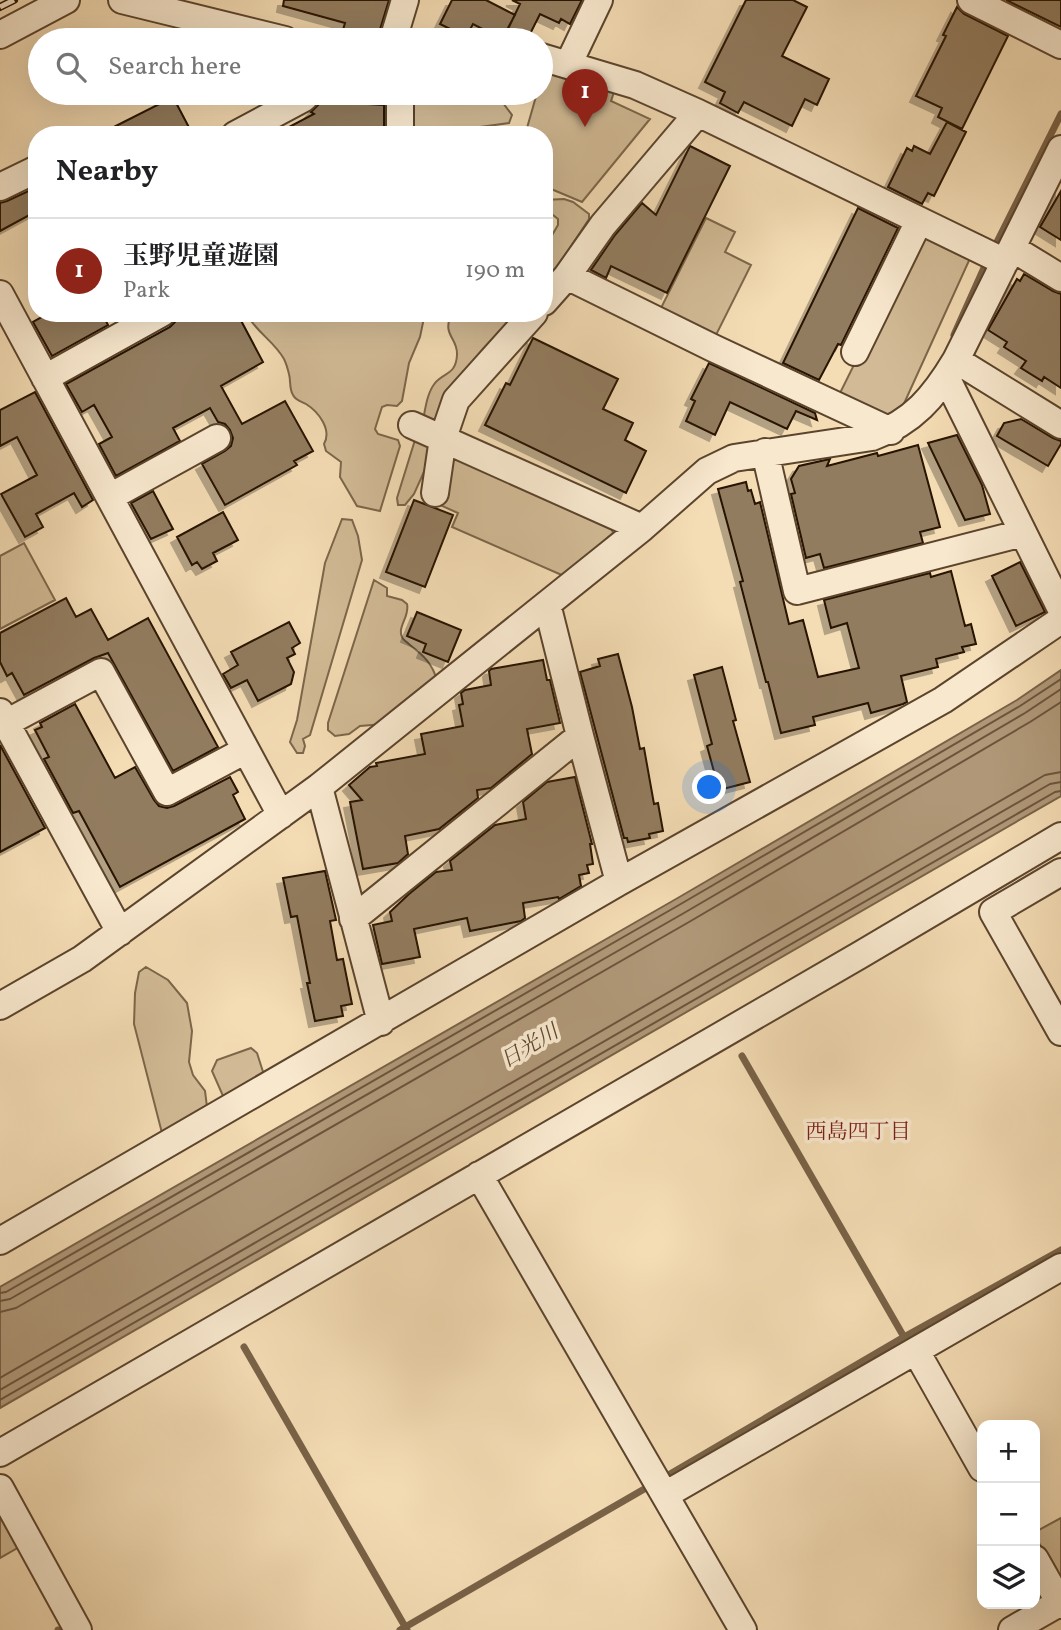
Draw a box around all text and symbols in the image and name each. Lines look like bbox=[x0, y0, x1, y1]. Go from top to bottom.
search box bbox=[28, 28, 553, 105]
icon: search bbox=[52, 48, 90, 86]
text: Search here bbox=[108, 49, 241, 85]
pin: 1 bbox=[562, 69, 608, 127]
text: Nearby bbox=[56, 151, 158, 193]
text: 玉野児童遊園 bbox=[123, 239, 279, 275]
text: 1 bbox=[74, 255, 84, 287]
text: 190 m bbox=[465, 255, 525, 287]
text: Park bbox=[123, 275, 170, 307]
your location bbox=[692, 770, 726, 804]
water label: 日光川 bbox=[496, 1017, 566, 1076]
district label: 西島四丁目 bbox=[806, 1118, 911, 1147]
map controls bbox=[977, 1420, 1040, 1609]
button: + bbox=[977, 1420, 1040, 1483]
button: − bbox=[977, 1483, 1040, 1546]
button: layers bbox=[977, 1546, 1040, 1609]

